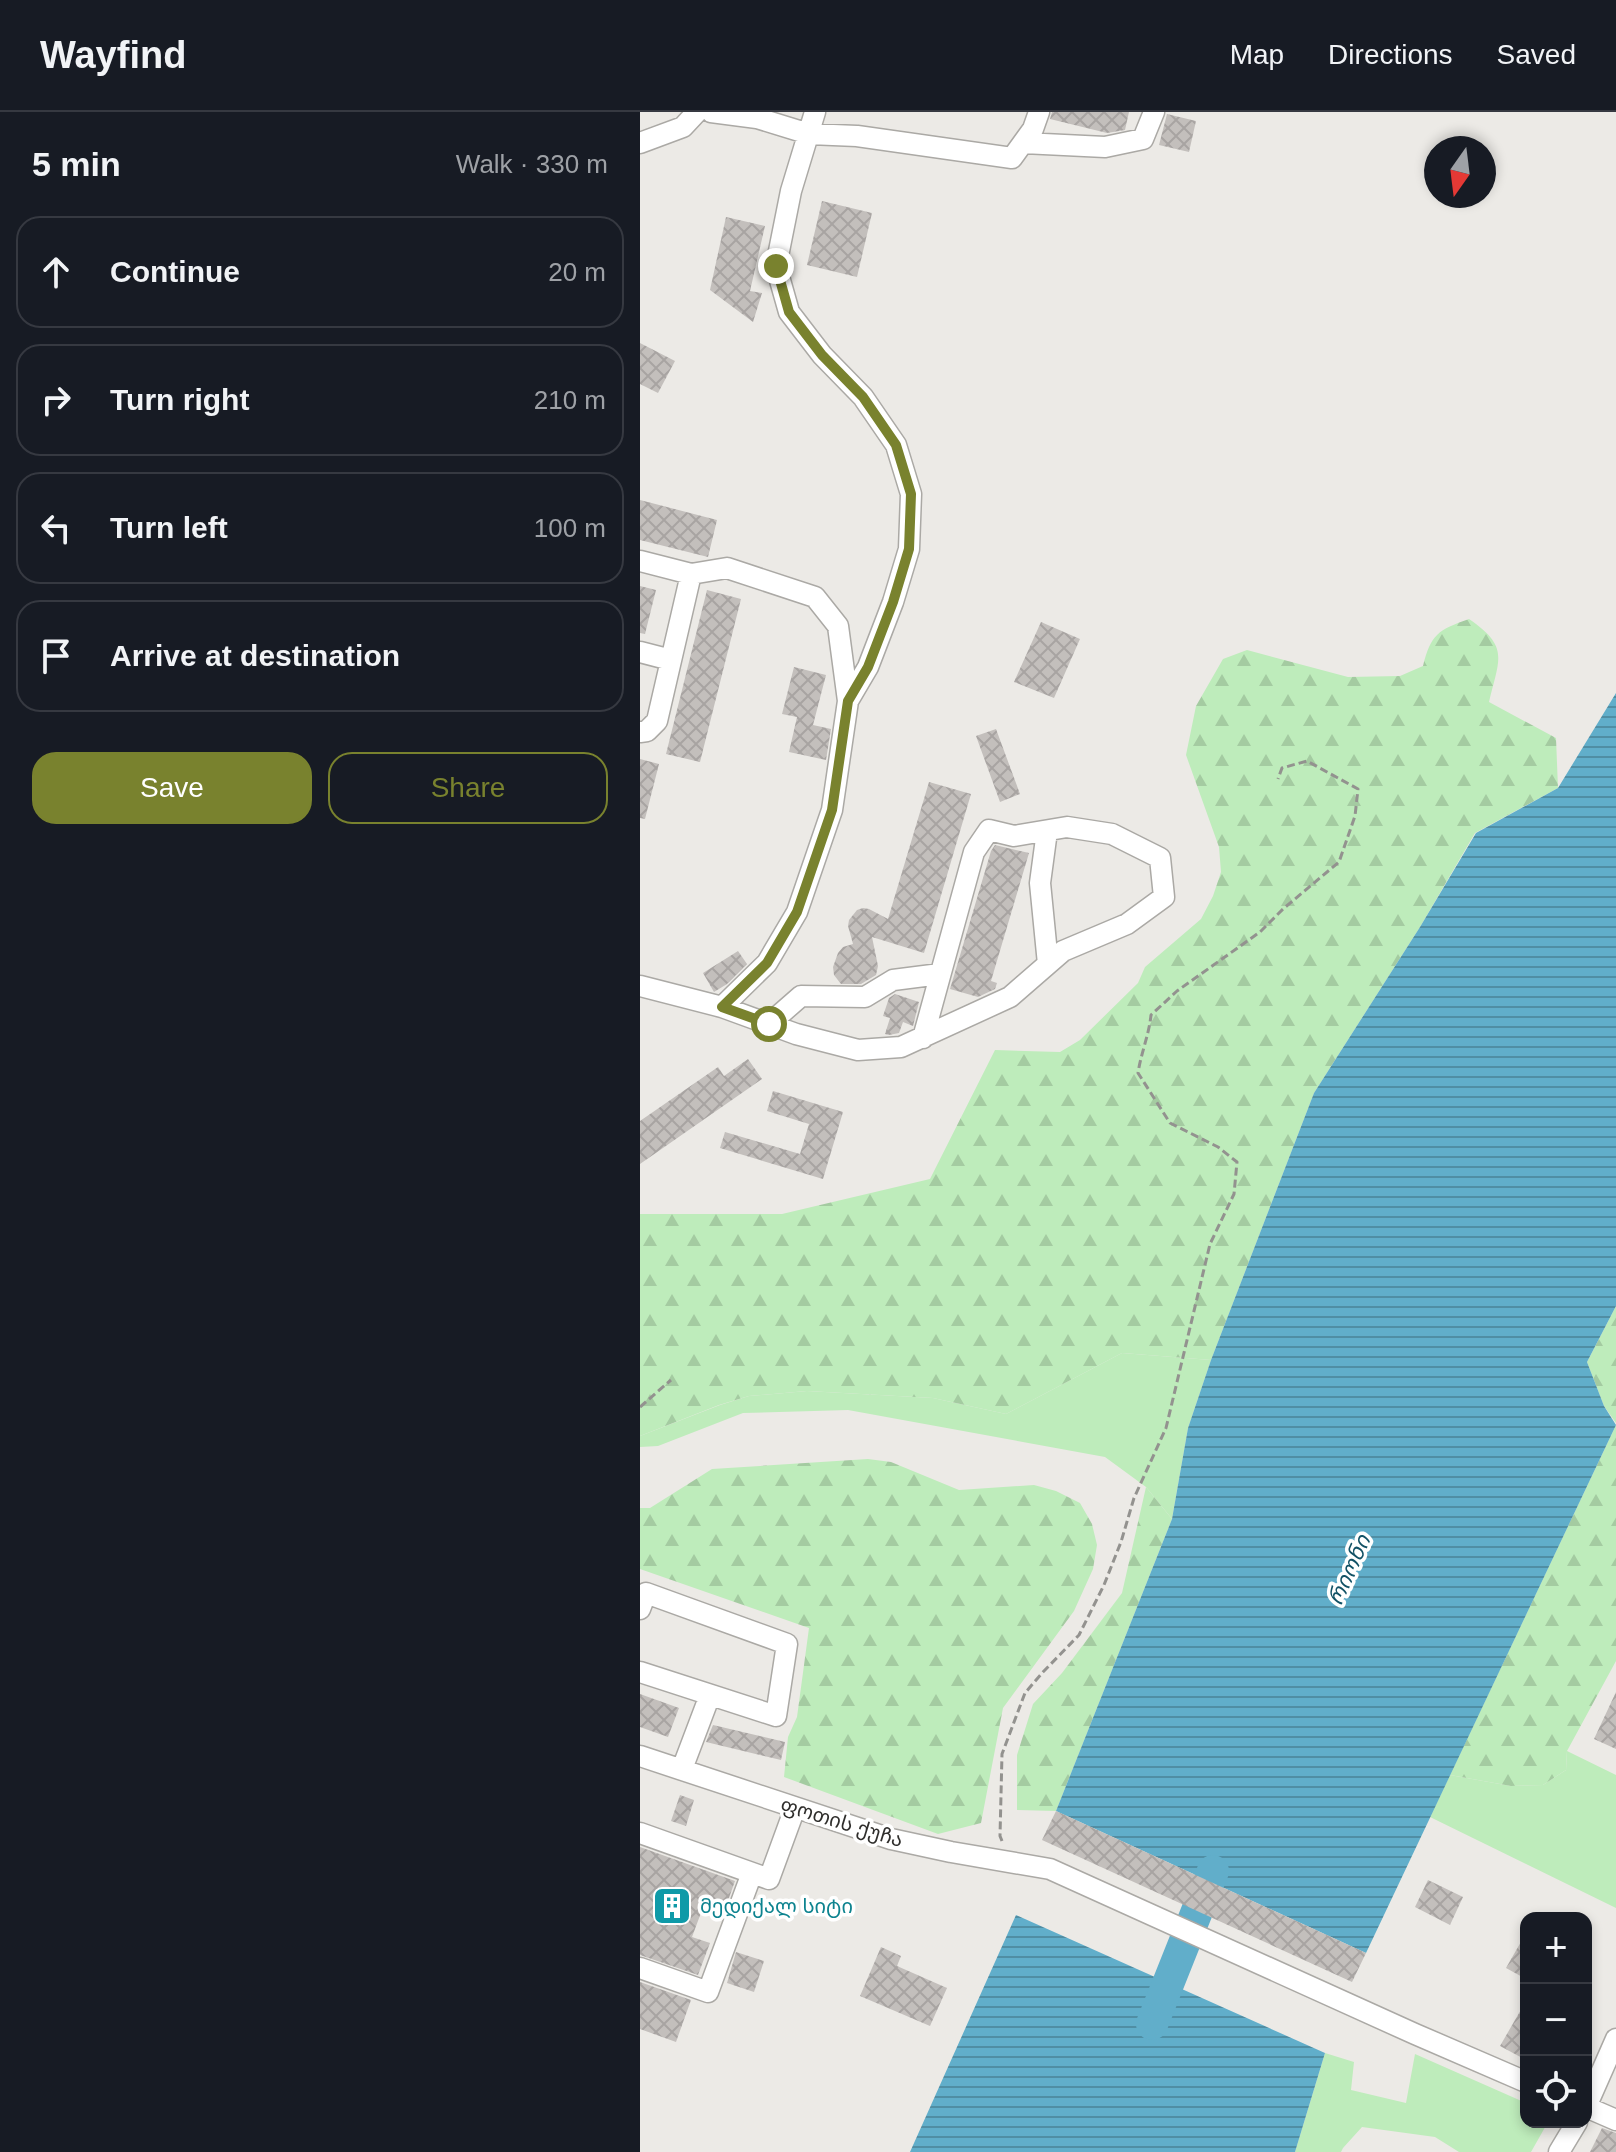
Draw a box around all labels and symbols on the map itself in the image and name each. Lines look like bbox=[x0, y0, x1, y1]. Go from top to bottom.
north arrow bbox=[1424, 136, 1496, 208]
route end bbox=[758, 248, 794, 284]
route start bbox=[751, 1006, 787, 1042]
water label: რიონი bbox=[1323, 1530, 1376, 1609]
street label: ფოთის ქუჩა bbox=[778, 1793, 906, 1852]
building icon: მედიქალ სიტი bbox=[651, 1885, 693, 1927]
place label: მედიქალ სიტი bbox=[700, 1895, 853, 1919]

